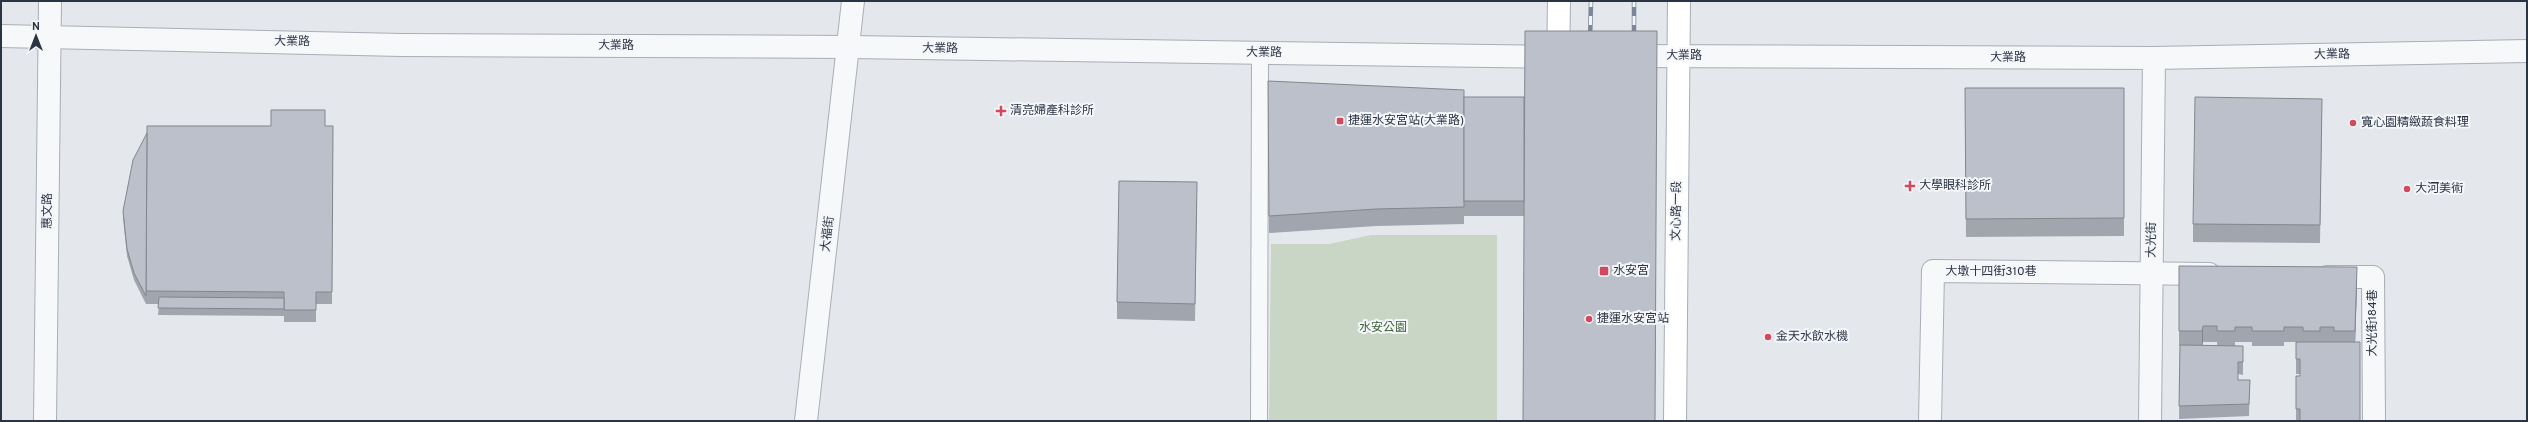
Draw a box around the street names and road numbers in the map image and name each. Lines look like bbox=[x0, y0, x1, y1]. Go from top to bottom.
street label: 大業路 bbox=[274, 34, 310, 50]
street label: 大業路 bbox=[598, 38, 634, 54]
street label: 大業路 bbox=[922, 41, 958, 57]
street label: 大業路 bbox=[1246, 45, 1282, 61]
street label: 大業路 bbox=[2314, 47, 2350, 63]
street label: 大業路 bbox=[1666, 48, 1702, 64]
street label: 大業路 bbox=[1990, 50, 2026, 66]
street label: 文心路一段 bbox=[1668, 181, 1686, 241]
street label: 惠文路 bbox=[40, 193, 56, 229]
street label: 大福街 bbox=[818, 215, 838, 253]
street label: 大光街 bbox=[2144, 222, 2160, 258]
street label: 大墩十四街310巷 bbox=[1945, 264, 2037, 280]
street label: 大光街184巷 bbox=[2365, 289, 2381, 357]

